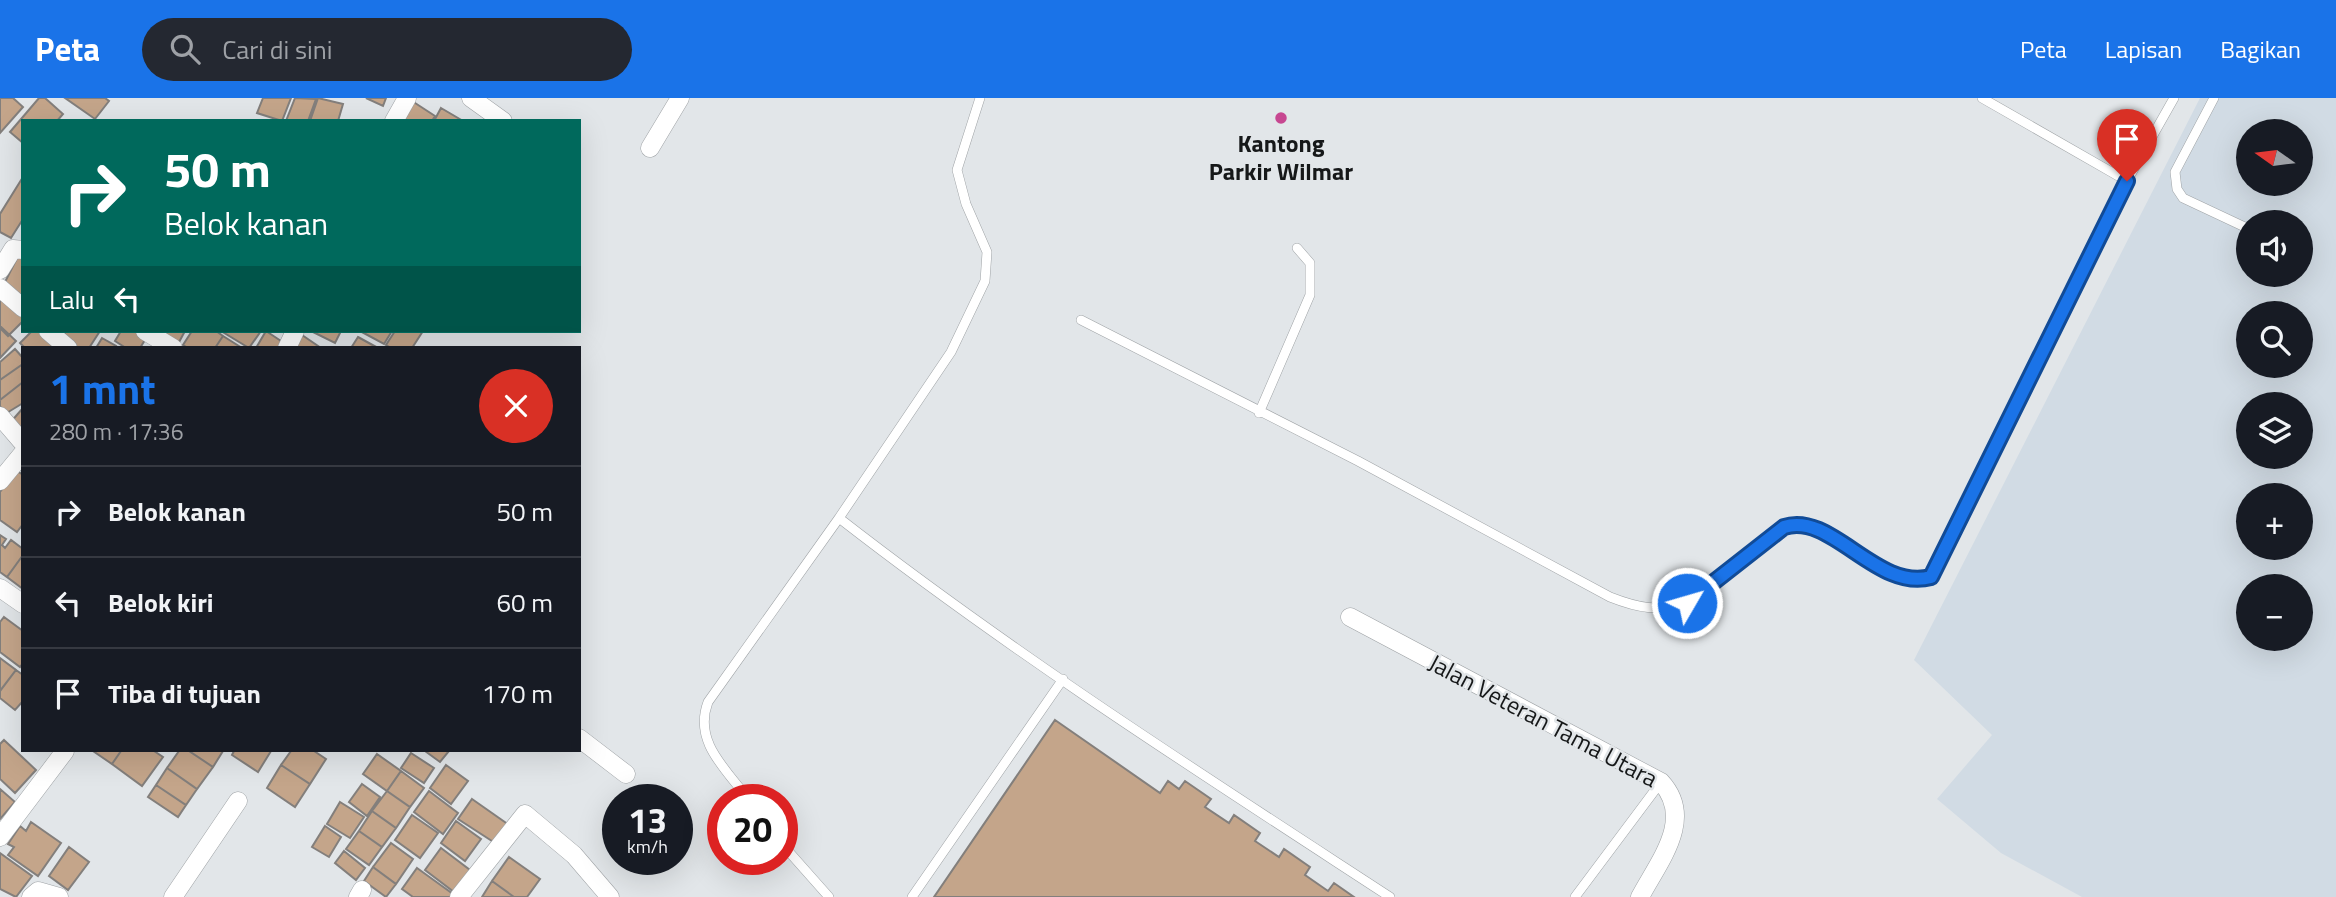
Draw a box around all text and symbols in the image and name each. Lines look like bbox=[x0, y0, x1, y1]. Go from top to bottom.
search box bbox=[142, 18, 632, 81]
text: Peta bbox=[35, 24, 100, 74]
icon: search bbox=[166, 30, 204, 68]
text: Cari di sini bbox=[222, 30, 332, 69]
text: Peta bbox=[2020, 31, 2067, 67]
text: Lapisan bbox=[2105, 31, 2182, 67]
text: Bagikan bbox=[2220, 31, 2301, 67]
pin bbox=[2097, 109, 2157, 181]
marker: Kantong Parkir Wilmar bbox=[1273, 110, 1289, 126]
north arrow bbox=[2236, 119, 2314, 196]
map controls bbox=[2236, 119, 2313, 651]
icon: arrive bbox=[2108, 120, 2146, 158]
place label: Kantong Parkir Wilmar bbox=[1209, 125, 1353, 189]
text: 50 m bbox=[164, 131, 271, 206]
icon: right bbox=[49, 147, 140, 238]
text: Belok kanan bbox=[164, 199, 328, 247]
button: sound bbox=[2236, 210, 2313, 287]
text: Lalu bbox=[49, 280, 94, 319]
icon: left bbox=[108, 280, 146, 318]
button: search bbox=[2236, 301, 2313, 378]
text: 1 mnt bbox=[49, 356, 156, 420]
button: close bbox=[479, 369, 553, 443]
button: layers bbox=[2236, 392, 2313, 469]
text: 280 m · 17:36 bbox=[49, 414, 184, 449]
button: + bbox=[2236, 483, 2313, 560]
text: Belok kanan bbox=[108, 492, 246, 531]
text: 50 m bbox=[496, 492, 553, 531]
icon: right bbox=[49, 493, 87, 531]
position arrow bbox=[1650, 566, 1724, 640]
button: − bbox=[2236, 574, 2313, 651]
text: Belok kiri bbox=[108, 583, 214, 622]
text: 60 m bbox=[496, 583, 553, 622]
icon: left bbox=[49, 584, 87, 622]
street label: Jalan Veteran Tama Utara bbox=[1422, 644, 1665, 796]
text: Tiba di tujuan bbox=[108, 674, 261, 713]
text: 170 m bbox=[482, 674, 553, 713]
icon: arrive bbox=[49, 675, 87, 713]
speed limit sign: 20 bbox=[707, 784, 798, 875]
text: 13 bbox=[628, 793, 667, 847]
text: km/h bbox=[627, 833, 668, 860]

